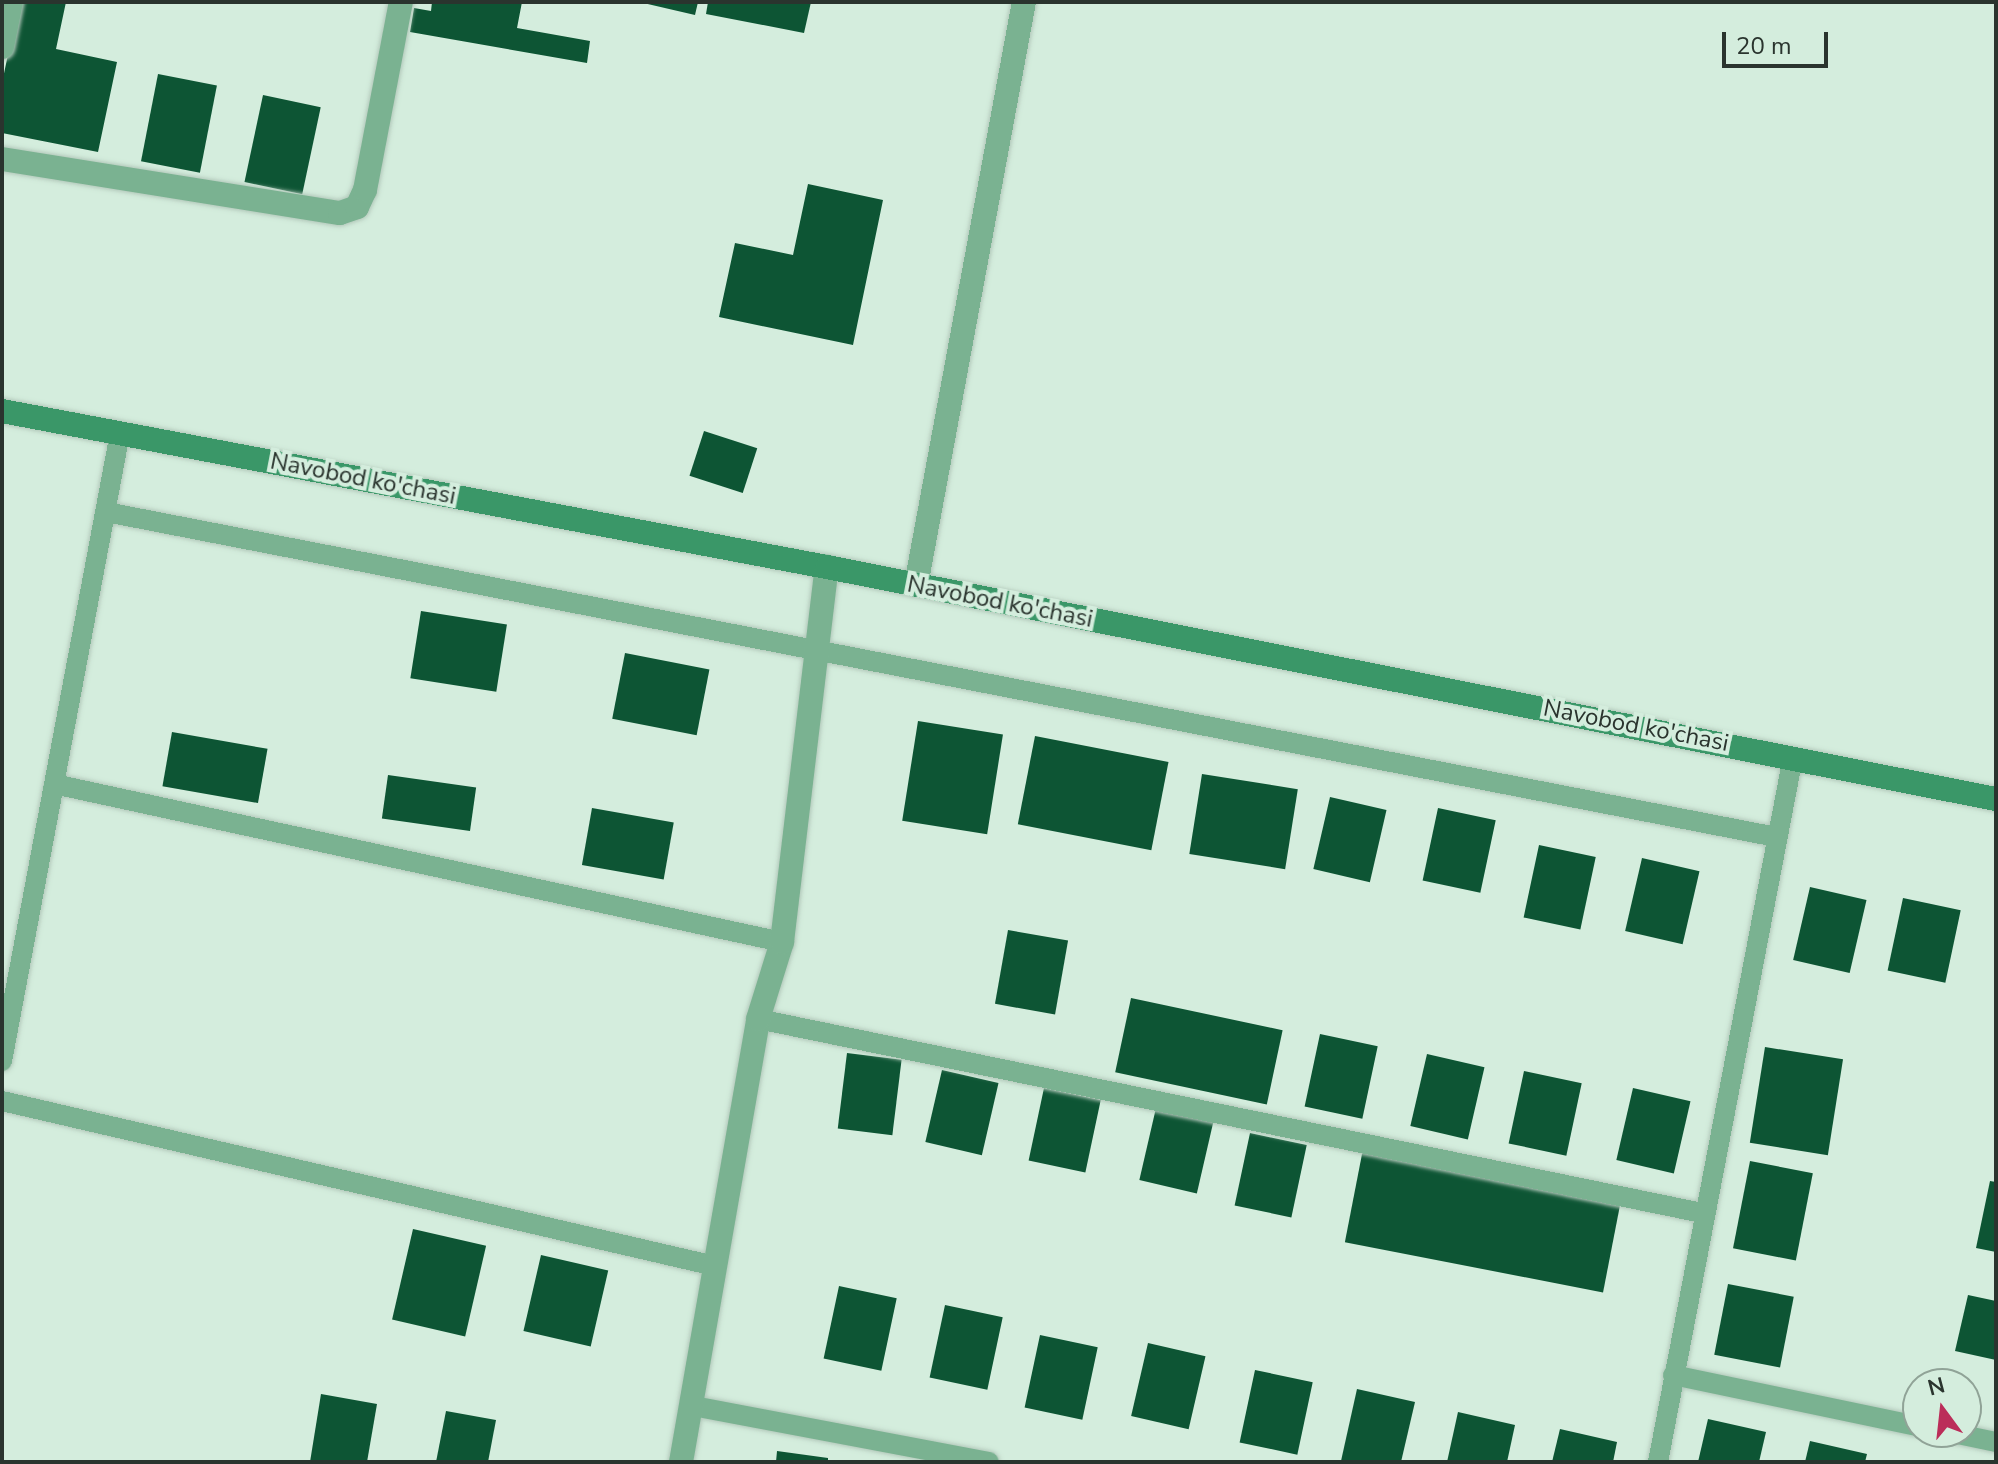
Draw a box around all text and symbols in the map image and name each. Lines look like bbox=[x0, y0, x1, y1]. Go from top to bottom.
scale bar bbox=[1726, 16, 1832, 66]
text: 20 m bbox=[1736, 30, 1792, 62]
street label: Navobod ko'chasi bbox=[268, 447, 458, 511]
street label: Navobod ko'chasi bbox=[905, 570, 1095, 634]
street label: Navobod ko'chasi bbox=[1541, 694, 1731, 758]
north arrow bbox=[1902, 1368, 1982, 1448]
text: N bbox=[1924, 1370, 1948, 1403]

